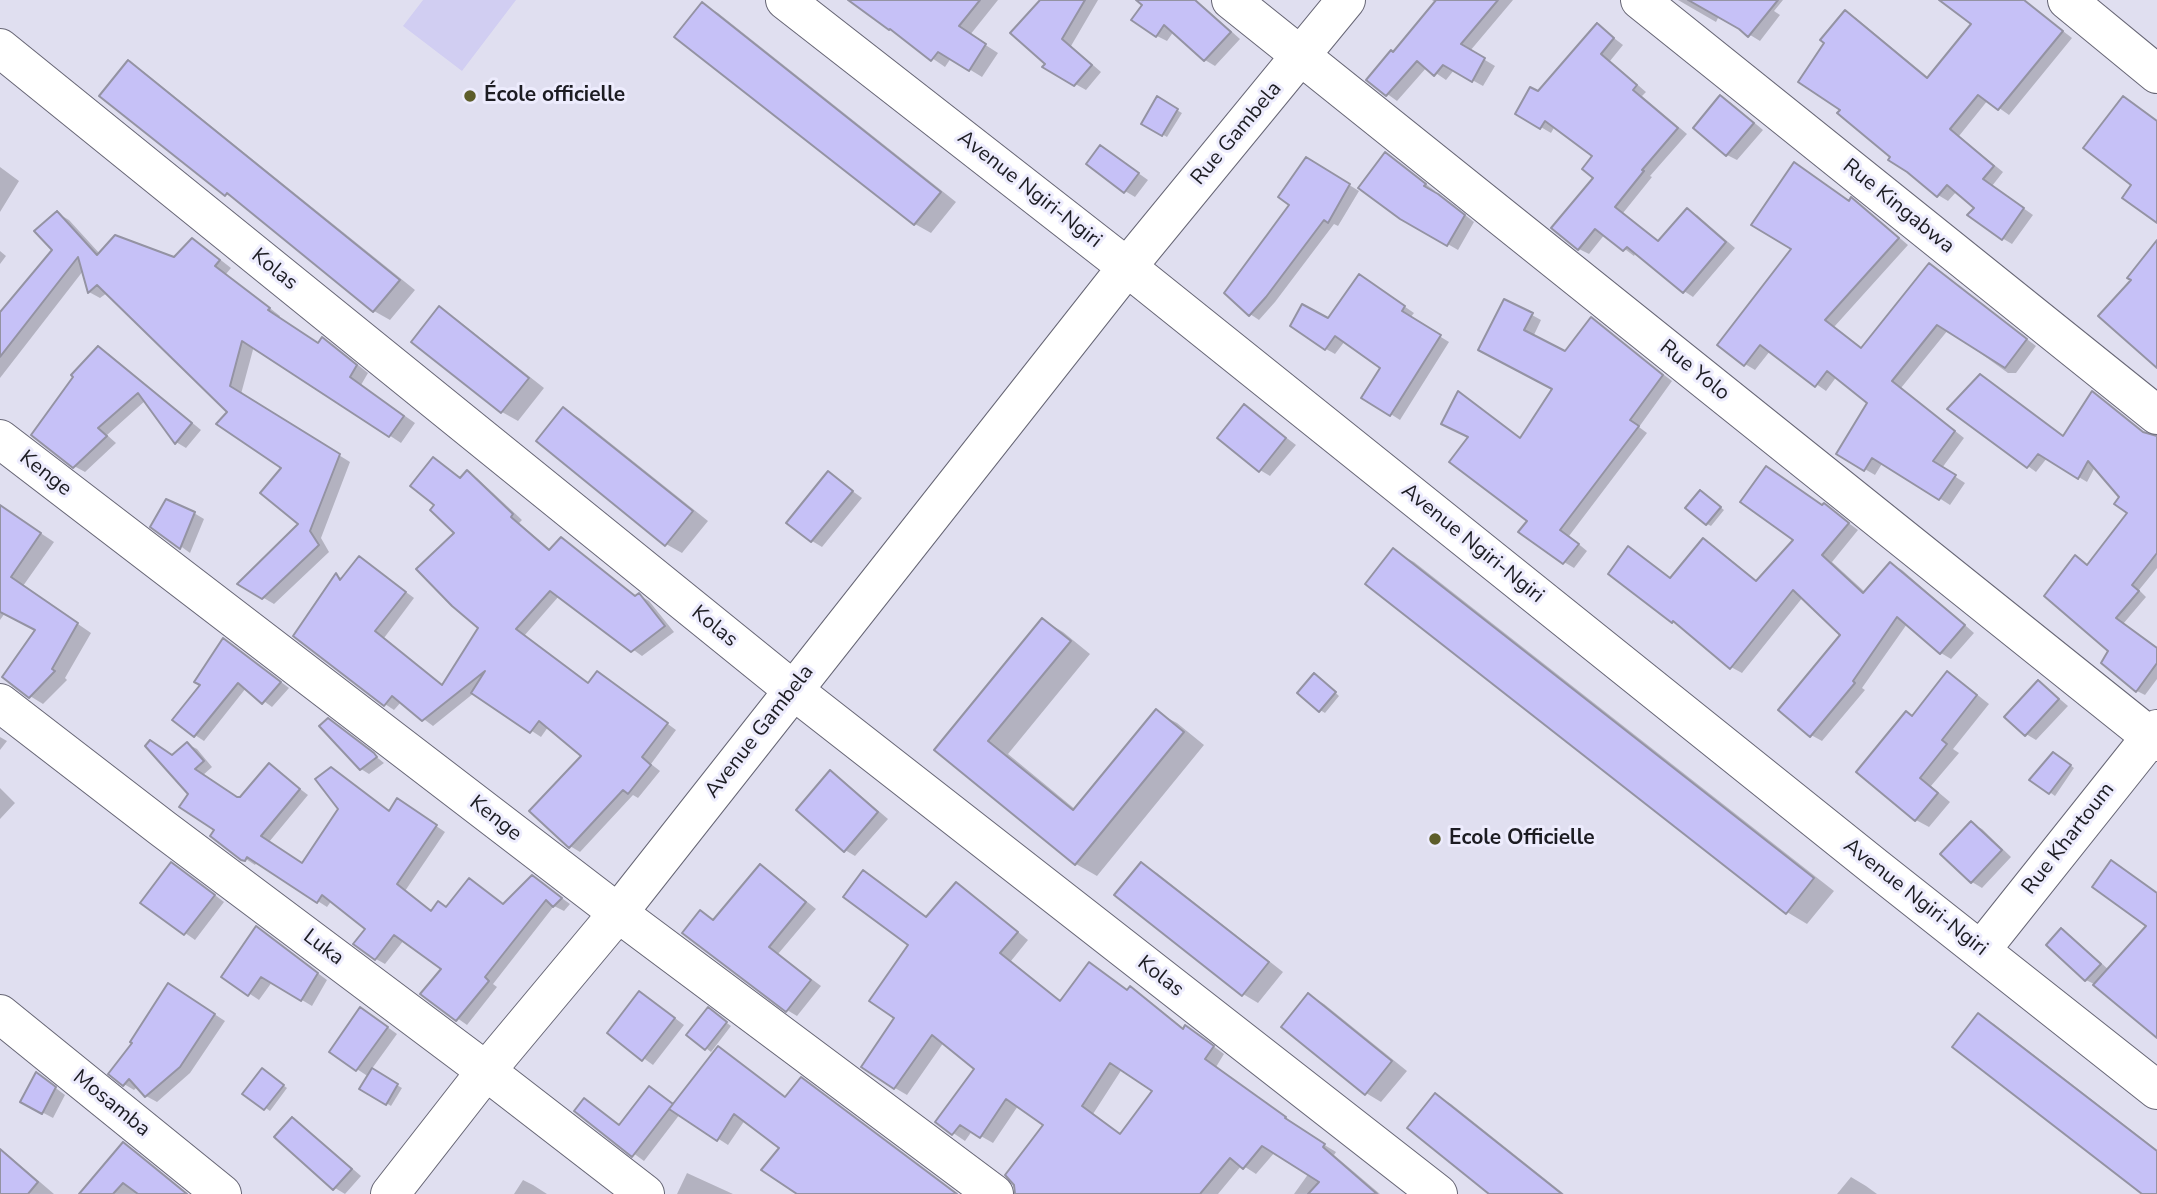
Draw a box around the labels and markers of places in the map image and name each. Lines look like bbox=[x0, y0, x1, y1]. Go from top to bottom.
place label: École officielle bbox=[484, 83, 625, 109]
marker: École officielle bbox=[462, 88, 478, 104]
place label: Ecole Officielle bbox=[1449, 826, 1595, 852]
marker: Ecole Officielle bbox=[1427, 831, 1443, 847]

